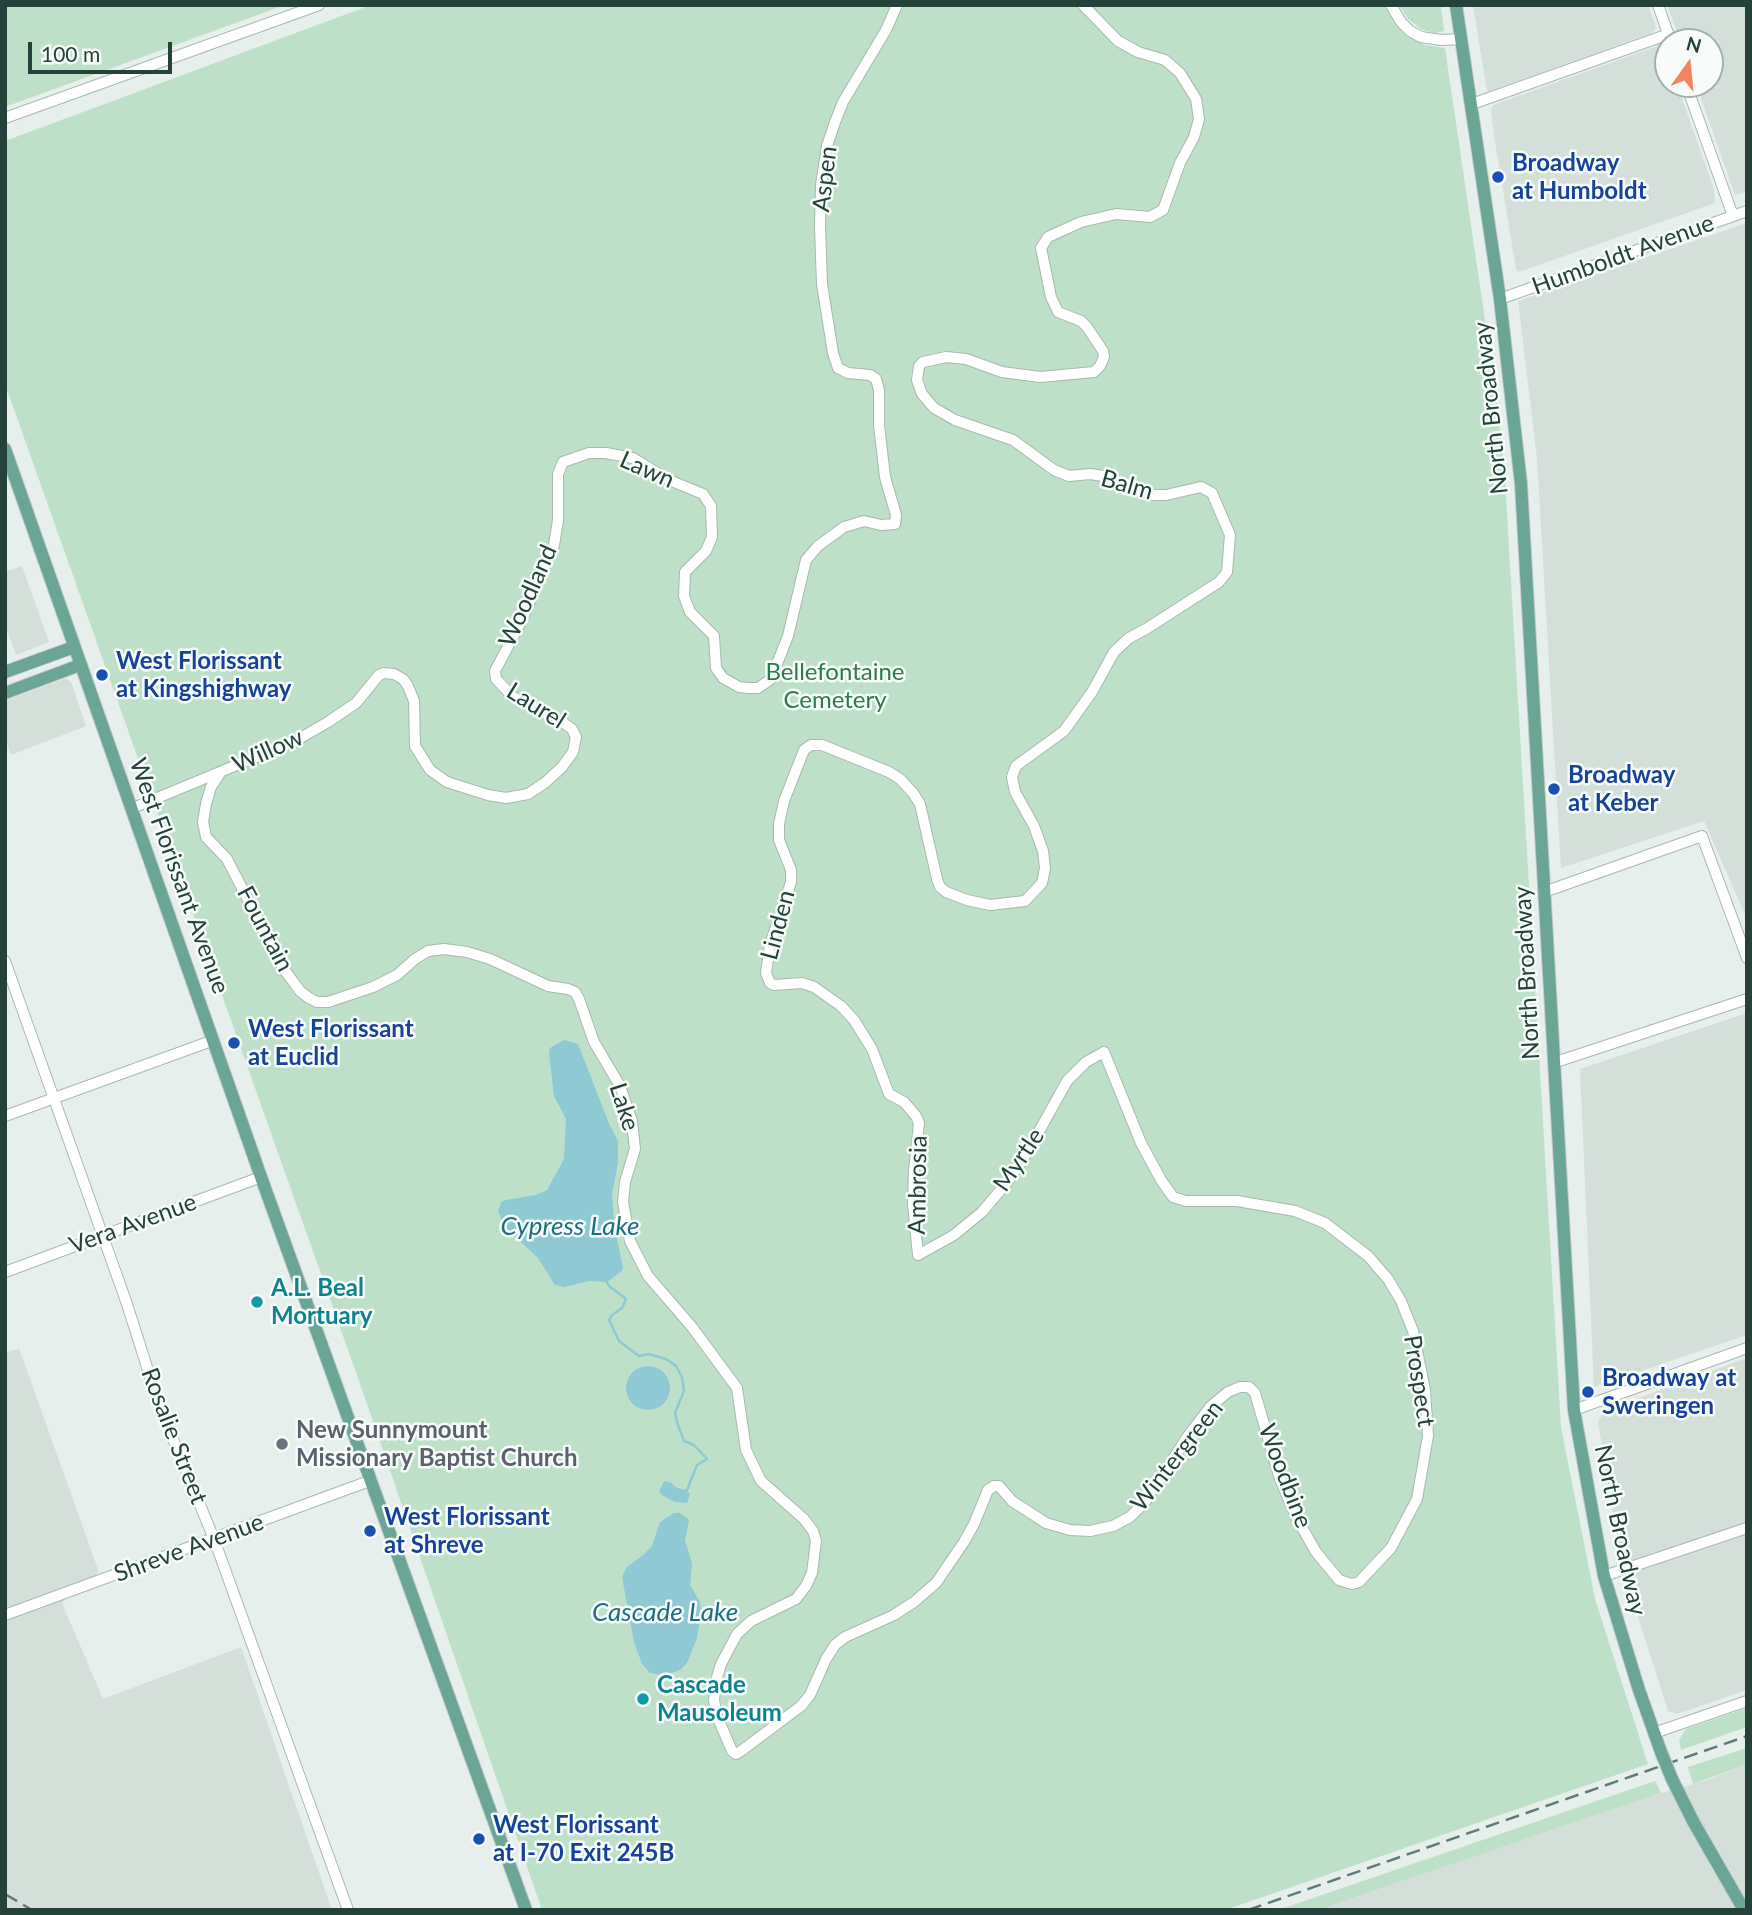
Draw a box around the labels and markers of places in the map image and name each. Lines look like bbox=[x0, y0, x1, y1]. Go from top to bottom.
place label: Broadway at Humboldt bbox=[1512, 149, 1647, 205]
marker: Broadway at Humboldt bbox=[1490, 169, 1506, 185]
place label: West Florissant at Kingshighway bbox=[116, 647, 291, 703]
marker: West Florissant at Kingshighway bbox=[94, 667, 110, 683]
place label: Broadway at Keber bbox=[1568, 761, 1675, 817]
marker: Broadway at Keber bbox=[1546, 781, 1562, 797]
place label: West Florissant at Euclid bbox=[248, 1015, 414, 1071]
marker: West Florissant at Euclid bbox=[226, 1035, 242, 1051]
place label: A.L. Beal Mortuary bbox=[271, 1274, 372, 1330]
marker: A.L. Beal Mortuary bbox=[249, 1294, 265, 1310]
place label: Broadway at Sweringen bbox=[1602, 1364, 1736, 1420]
marker: Broadway at Sweringen bbox=[1580, 1384, 1596, 1400]
place label: New Sunnymount Missionary Baptist Church bbox=[296, 1416, 577, 1472]
marker: New Sunnymount Missionary Baptist Church bbox=[274, 1436, 290, 1452]
place label: West Florissant at Shreve bbox=[384, 1503, 550, 1559]
marker: West Florissant at Shreve bbox=[362, 1523, 378, 1539]
place label: Cascade Mausoleum bbox=[657, 1671, 782, 1727]
marker: Cascade Mausoleum bbox=[635, 1691, 651, 1707]
place label: West Florissant at I-70 Exit 245B bbox=[493, 1811, 674, 1867]
marker: West Florissant at I-70 Exit 245B bbox=[471, 1831, 487, 1847]

